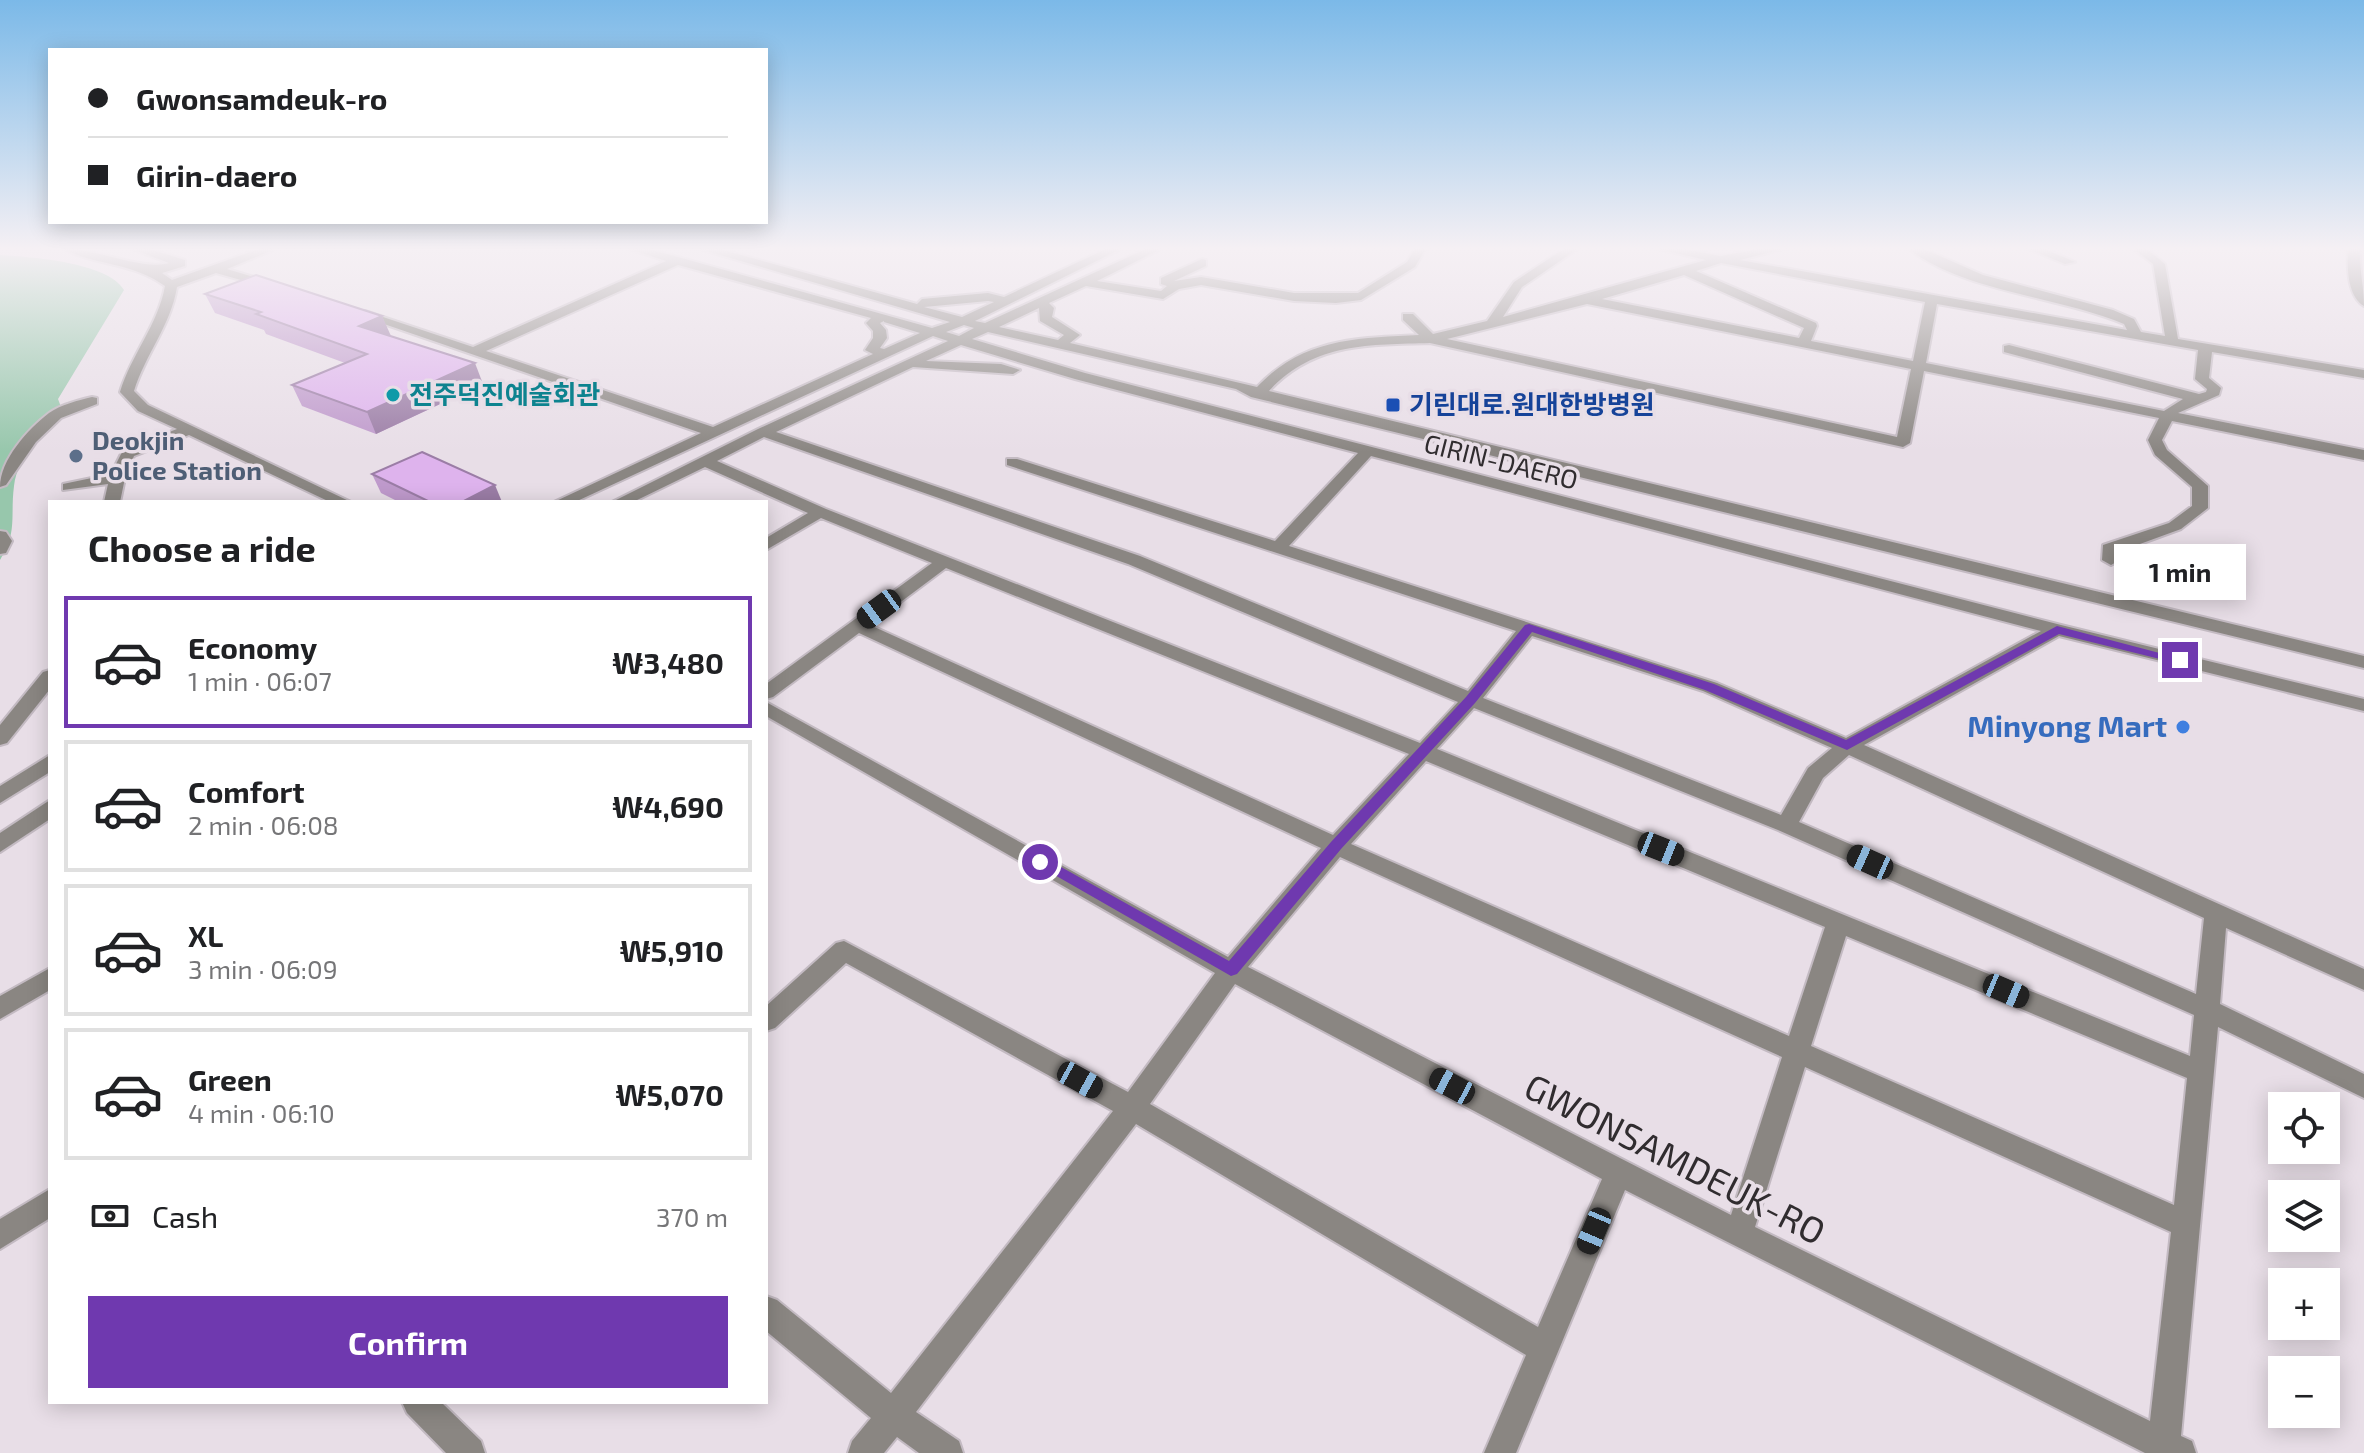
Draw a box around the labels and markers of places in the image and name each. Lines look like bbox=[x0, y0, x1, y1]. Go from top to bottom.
place label: 전주덕진예술회관 bbox=[409, 378, 600, 409]
marker: 전주덕진예술회관 bbox=[384, 386, 402, 404]
place label: 기린대로.원대한방병원 bbox=[1409, 388, 1655, 419]
marker: 기린대로.원대한방병원 bbox=[1384, 396, 1402, 414]
place label: Deokjin Police Station bbox=[92, 424, 262, 485]
marker: Deokjin Police Station bbox=[67, 447, 85, 465]
place label: Minyong Mart bbox=[1967, 707, 2167, 744]
marker: Minyong Mart bbox=[2174, 718, 2192, 736]

